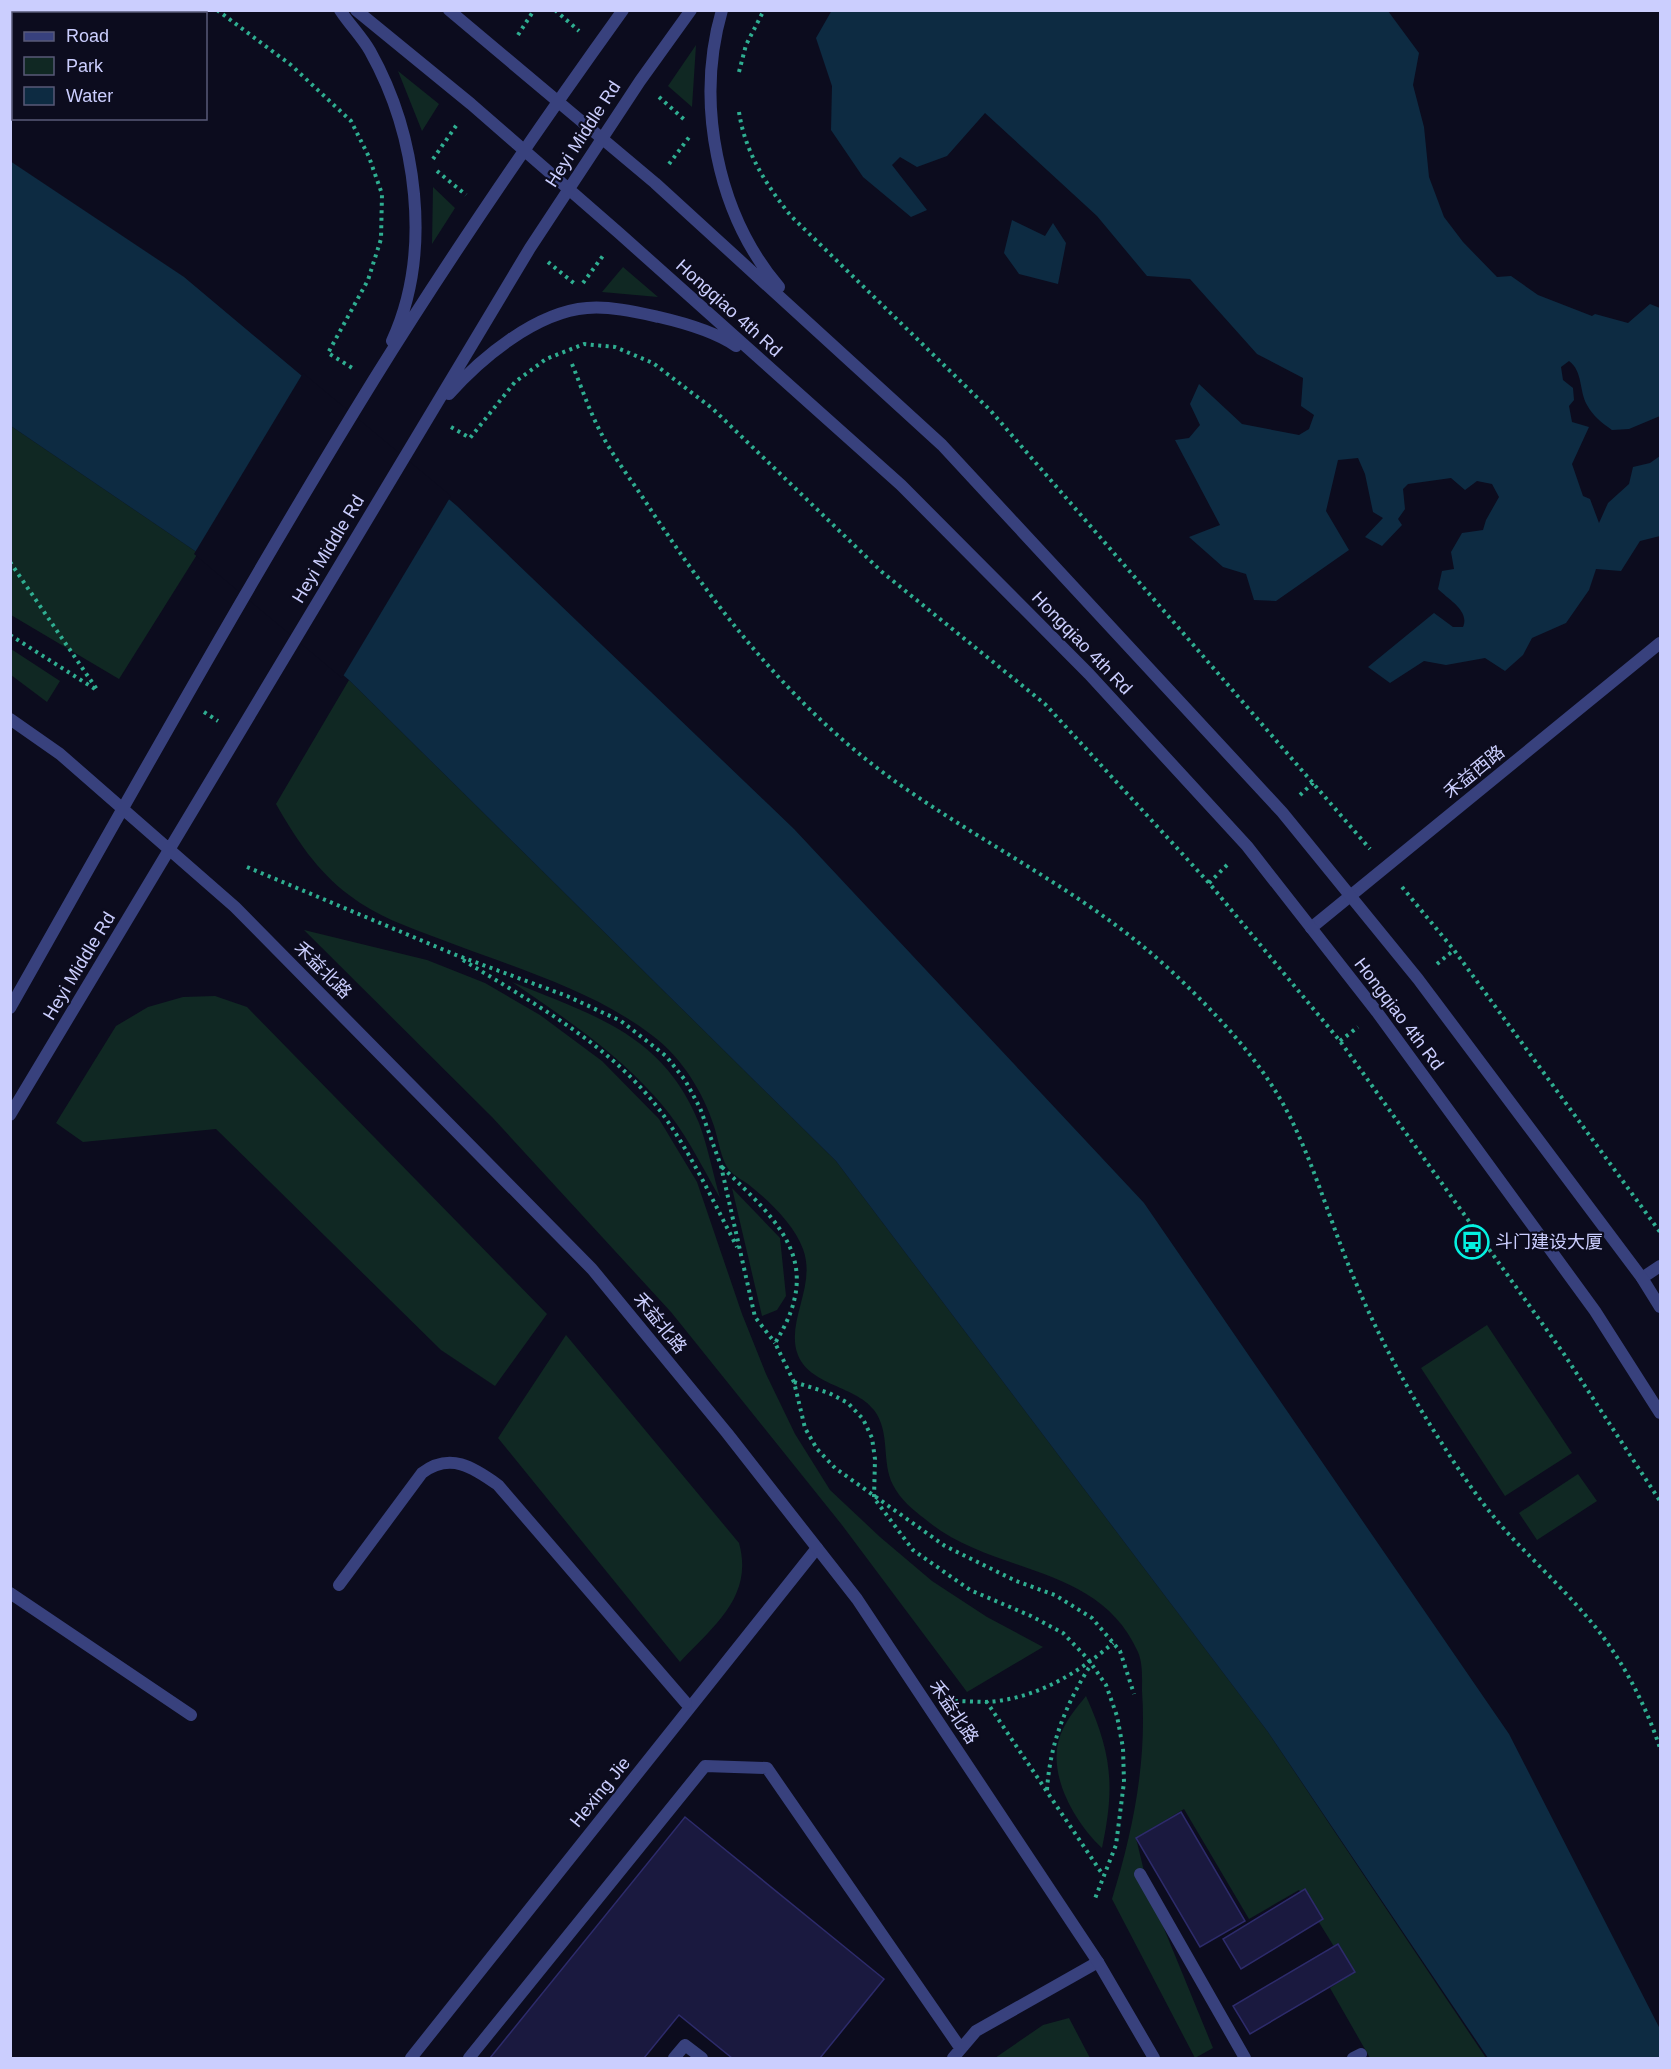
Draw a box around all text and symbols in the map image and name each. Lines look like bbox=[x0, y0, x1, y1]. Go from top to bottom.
legend bbox=[12, 12, 207, 120]
text: Road bbox=[66, 26, 109, 46]
text: Park bbox=[66, 56, 104, 76]
street label: Heyi Middle Rd bbox=[541, 77, 625, 191]
text: Water bbox=[66, 86, 113, 106]
street label: Hongqiao 4th Rd bbox=[672, 255, 786, 361]
street label: Heyi Middle Rd bbox=[288, 492, 368, 606]
street label: Hongqiao 4th Rd bbox=[1028, 587, 1136, 699]
street label: 禾益西路 bbox=[1440, 742, 1508, 802]
street label: Heyi Middle Rd bbox=[39, 909, 119, 1023]
street label: 禾益北路 bbox=[290, 937, 356, 1003]
street label: Hongqiao 4th Rd bbox=[1350, 954, 1448, 1074]
bus stop icon: 斗门建设大厦 bbox=[1454, 1224, 1490, 1260]
place label: 斗门建设大厦 bbox=[1495, 1232, 1603, 1252]
street label: 禾益北路 bbox=[630, 1289, 690, 1357]
street label: 禾益北路 bbox=[926, 1677, 982, 1747]
street label: Hexing Jie bbox=[566, 1753, 634, 1831]

